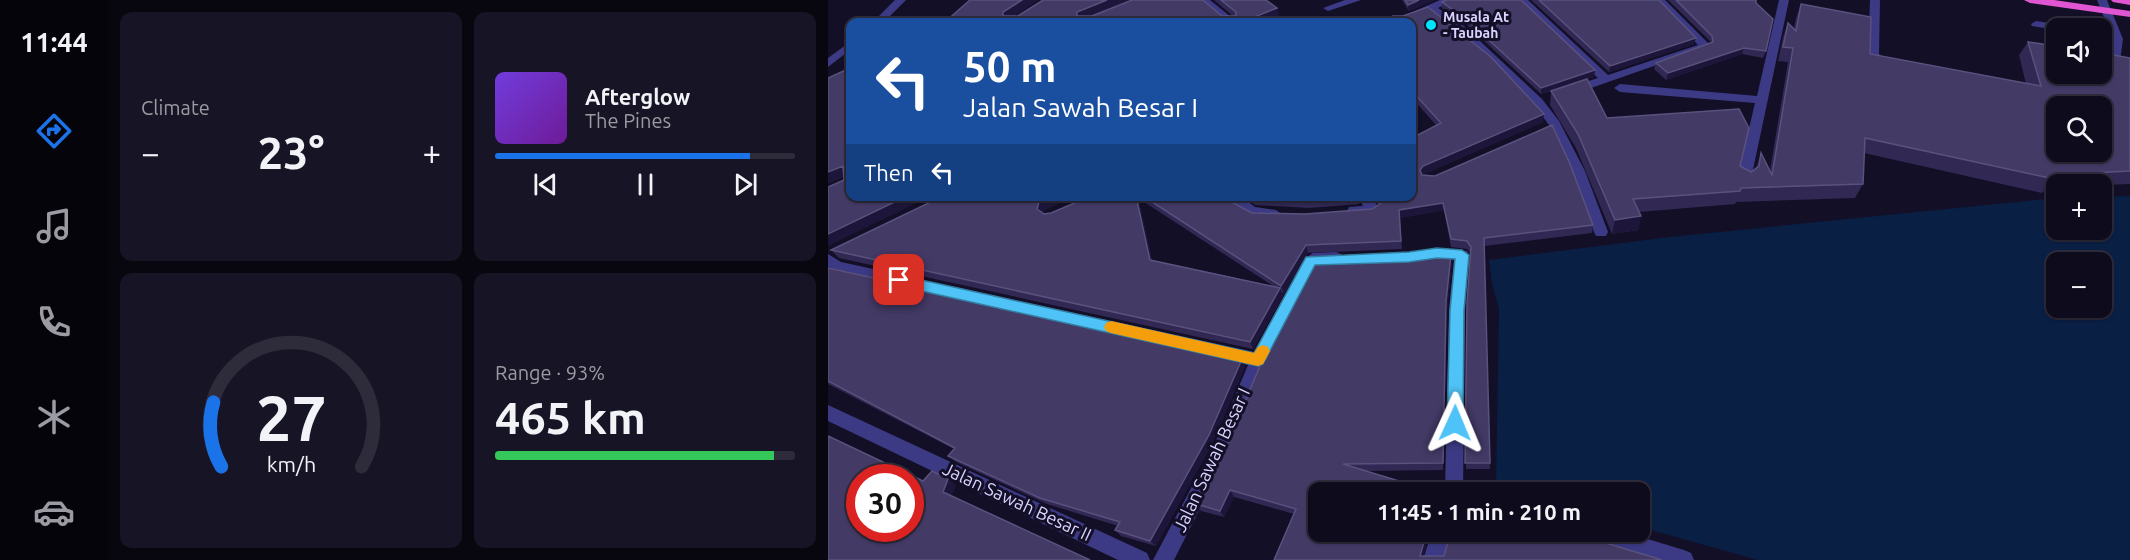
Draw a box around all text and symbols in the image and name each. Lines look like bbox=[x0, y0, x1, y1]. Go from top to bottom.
place label: Musala At - Taubah bbox=[1443, 9, 1509, 41]
marker: Musala At - Taubah bbox=[1424, 18, 1438, 32]
map controls bbox=[2046, 18, 2112, 318]
button: sound bbox=[2046, 18, 2112, 84]
text: 11:44 bbox=[20, 27, 88, 57]
icon: left bbox=[864, 42, 942, 120]
text: 50 m bbox=[963, 43, 1057, 90]
text: Afterglow bbox=[585, 84, 690, 109]
text: Jalan Sawah Besar I bbox=[963, 92, 1198, 122]
text: Climate bbox=[141, 96, 210, 119]
button: search bbox=[2046, 96, 2112, 162]
text: The Pines bbox=[585, 109, 671, 132]
icon: directions bbox=[33, 110, 75, 152]
text: 23° bbox=[258, 127, 324, 178]
text: − bbox=[141, 134, 160, 171]
text: + bbox=[422, 134, 441, 171]
icon: left bbox=[926, 156, 959, 189]
text: Then bbox=[864, 160, 914, 185]
icon: previous bbox=[529, 168, 562, 201]
icon: pause bbox=[629, 168, 662, 201]
icon: next bbox=[729, 168, 762, 201]
button: + bbox=[2046, 174, 2112, 240]
icon: music bbox=[33, 205, 75, 247]
button: − bbox=[2046, 252, 2112, 318]
pin bbox=[873, 254, 924, 305]
icon: arrive bbox=[882, 263, 915, 296]
icon: phone bbox=[33, 301, 75, 343]
text: Range · 93% bbox=[495, 361, 605, 384]
text: 27 bbox=[256, 383, 326, 453]
street label: Jalan Sawah Besar I bbox=[1169, 384, 1253, 535]
position arrow bbox=[1423, 391, 1487, 455]
text: 465 km bbox=[495, 392, 646, 443]
icon: climate bbox=[33, 396, 75, 438]
text: km/h bbox=[266, 453, 316, 477]
street label: Jalan Sawah Besar II bbox=[940, 458, 1095, 544]
speed limit sign: 30 bbox=[846, 464, 924, 542]
icon: car bbox=[33, 491, 75, 533]
text: 11:45 · 1 min · 210 m bbox=[1377, 499, 1581, 524]

